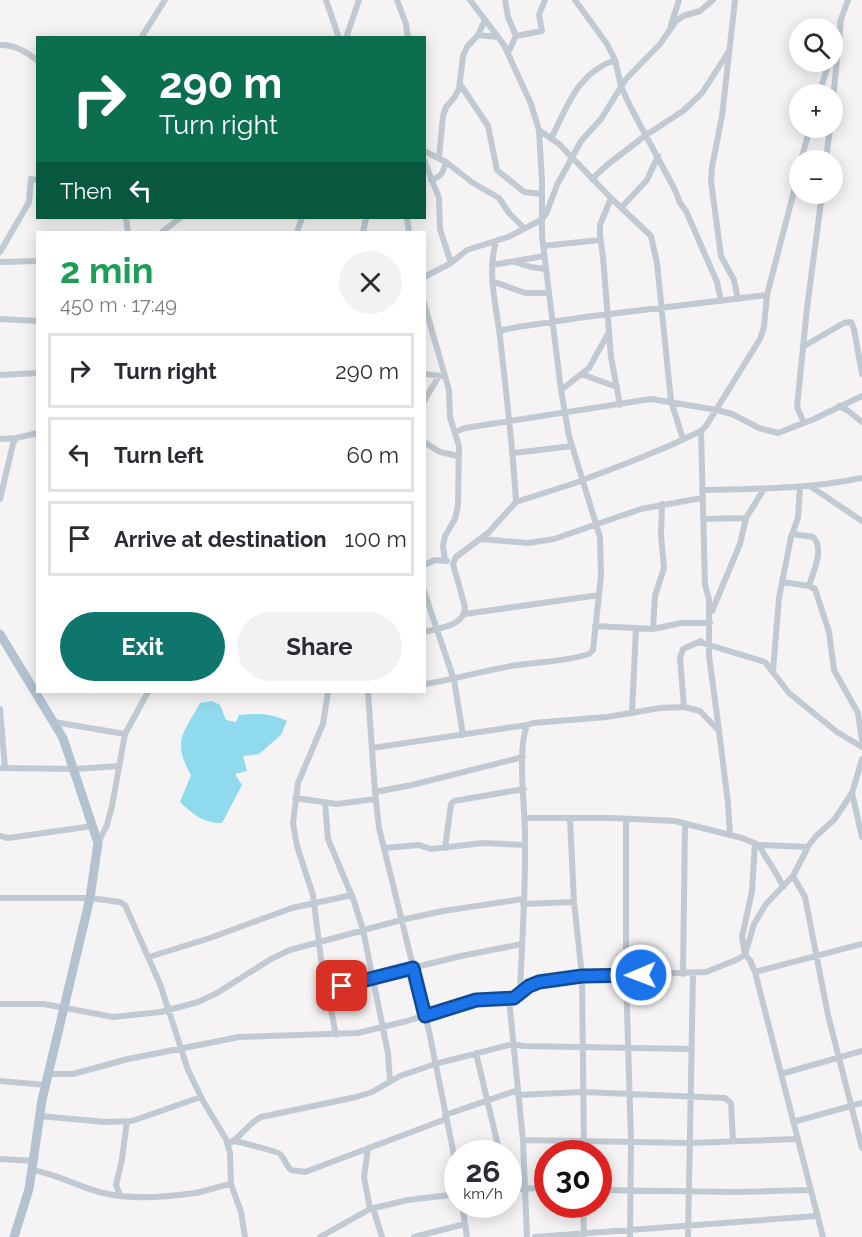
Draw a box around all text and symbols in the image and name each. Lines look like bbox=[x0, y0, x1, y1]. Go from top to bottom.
map controls bbox=[789, 18, 843, 204]
button: search bbox=[789, 18, 843, 72]
text: 290 m bbox=[159, 59, 282, 108]
icon: right bbox=[60, 60, 138, 138]
button: + bbox=[789, 84, 843, 138]
text: Turn right bbox=[159, 109, 278, 140]
button: − bbox=[789, 150, 843, 204]
icon: left bbox=[124, 174, 157, 207]
text: Then bbox=[60, 178, 112, 204]
text: 2 min bbox=[60, 249, 153, 291]
button: close bbox=[339, 251, 402, 314]
text: 450 m · 17:49 bbox=[60, 293, 177, 317]
icon: right bbox=[63, 354, 96, 387]
text: Turn right bbox=[114, 358, 217, 384]
text: 290 m bbox=[335, 358, 399, 384]
icon: left bbox=[63, 438, 96, 471]
text: Turn left bbox=[114, 442, 204, 468]
text: 60 m bbox=[346, 442, 399, 468]
icon: arrive bbox=[63, 522, 96, 555]
text: Arrive at destination bbox=[114, 526, 327, 552]
text: 100 m bbox=[345, 526, 407, 552]
button: Exit bbox=[60, 612, 225, 681]
button: Share bbox=[237, 612, 402, 681]
position arrow bbox=[609, 943, 673, 1007]
pin bbox=[316, 960, 367, 1011]
icon: arrive bbox=[325, 969, 358, 1002]
speed limit sign: 30 bbox=[534, 1140, 612, 1218]
text: 26 bbox=[465, 1154, 501, 1189]
text: km/h bbox=[463, 1185, 503, 1203]

